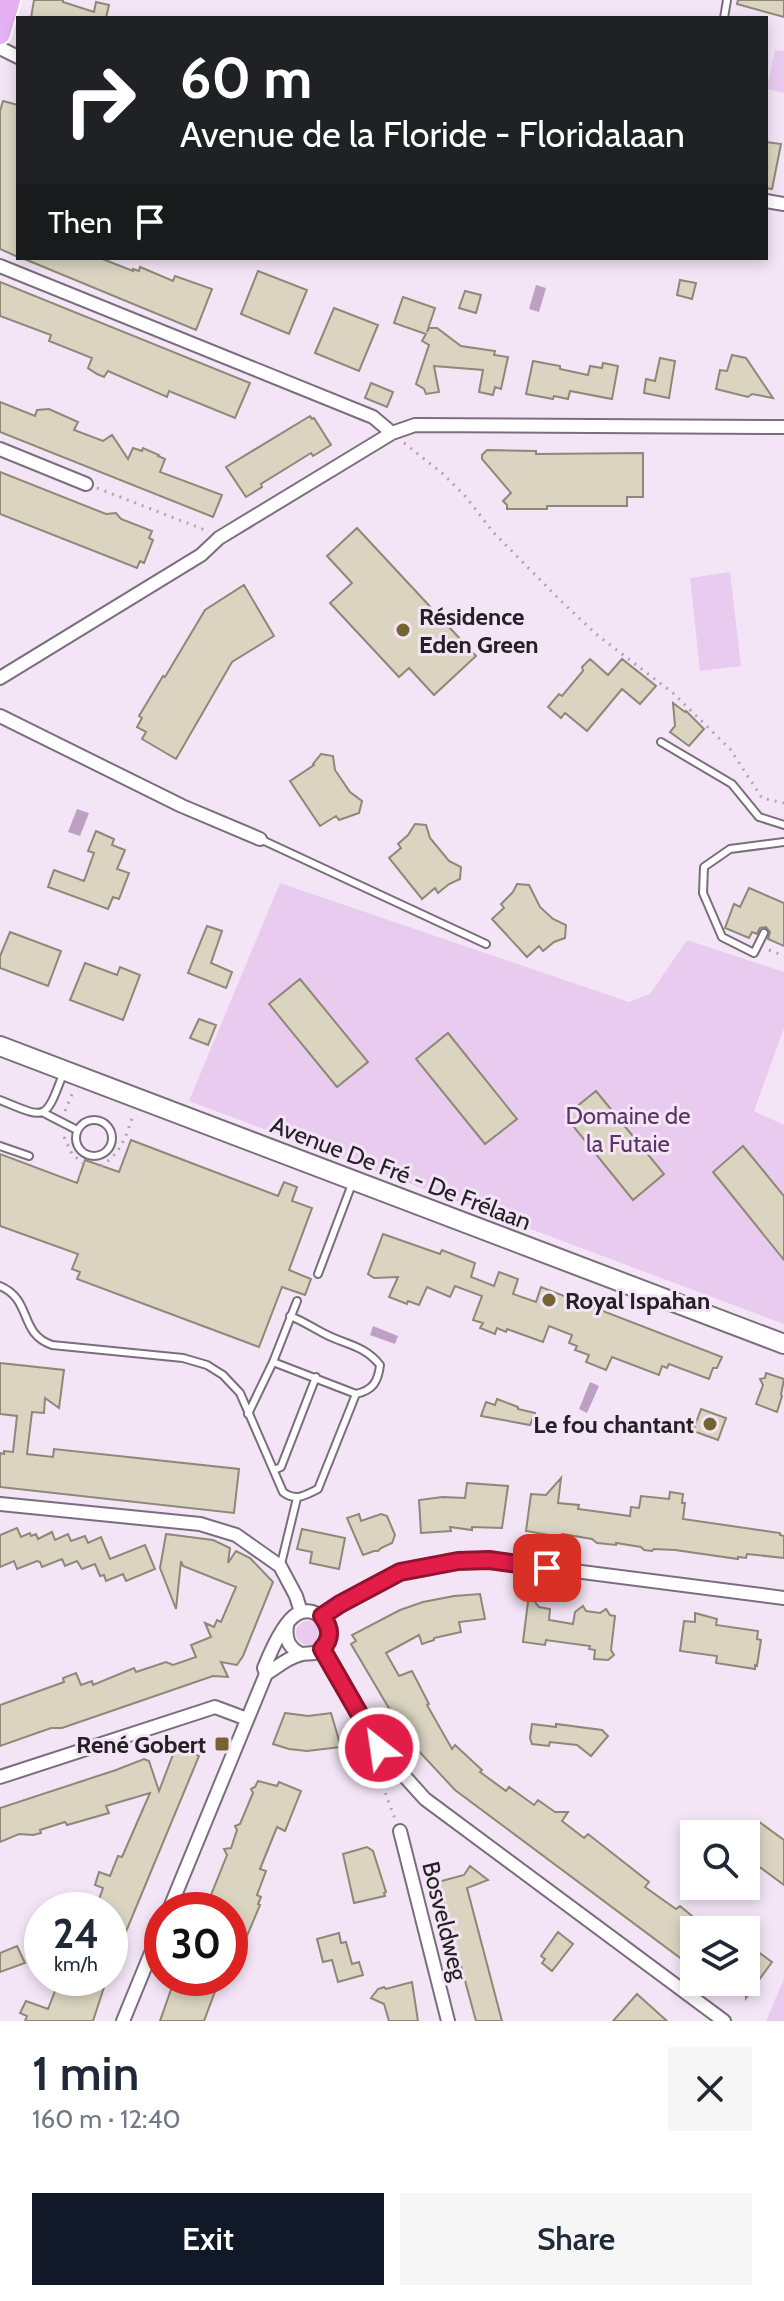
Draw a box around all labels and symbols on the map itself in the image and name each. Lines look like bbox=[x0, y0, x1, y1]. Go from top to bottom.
place label: Résidence Eden Green bbox=[419, 602, 539, 659]
marker: Résidence Eden Green bbox=[394, 621, 412, 639]
park label: Domaine de la Futaie bbox=[566, 1101, 690, 1158]
street label: Avenue De Fré - De Frélaan bbox=[267, 1110, 535, 1236]
place label: Royal Ispahan bbox=[565, 1286, 710, 1315]
marker: Royal Ispahan bbox=[540, 1291, 558, 1309]
place label: Le fou chantant bbox=[533, 1410, 694, 1439]
marker: Le fou chantant bbox=[701, 1415, 719, 1433]
pin bbox=[513, 1534, 581, 1602]
position arrow bbox=[337, 1706, 421, 1790]
place label: René Gobert bbox=[76, 1730, 206, 1759]
marker: René Gobert bbox=[213, 1735, 231, 1753]
street label: Bosveldweg bbox=[416, 1858, 474, 1985]
speed limit sign: 30 bbox=[144, 1892, 248, 1996]

